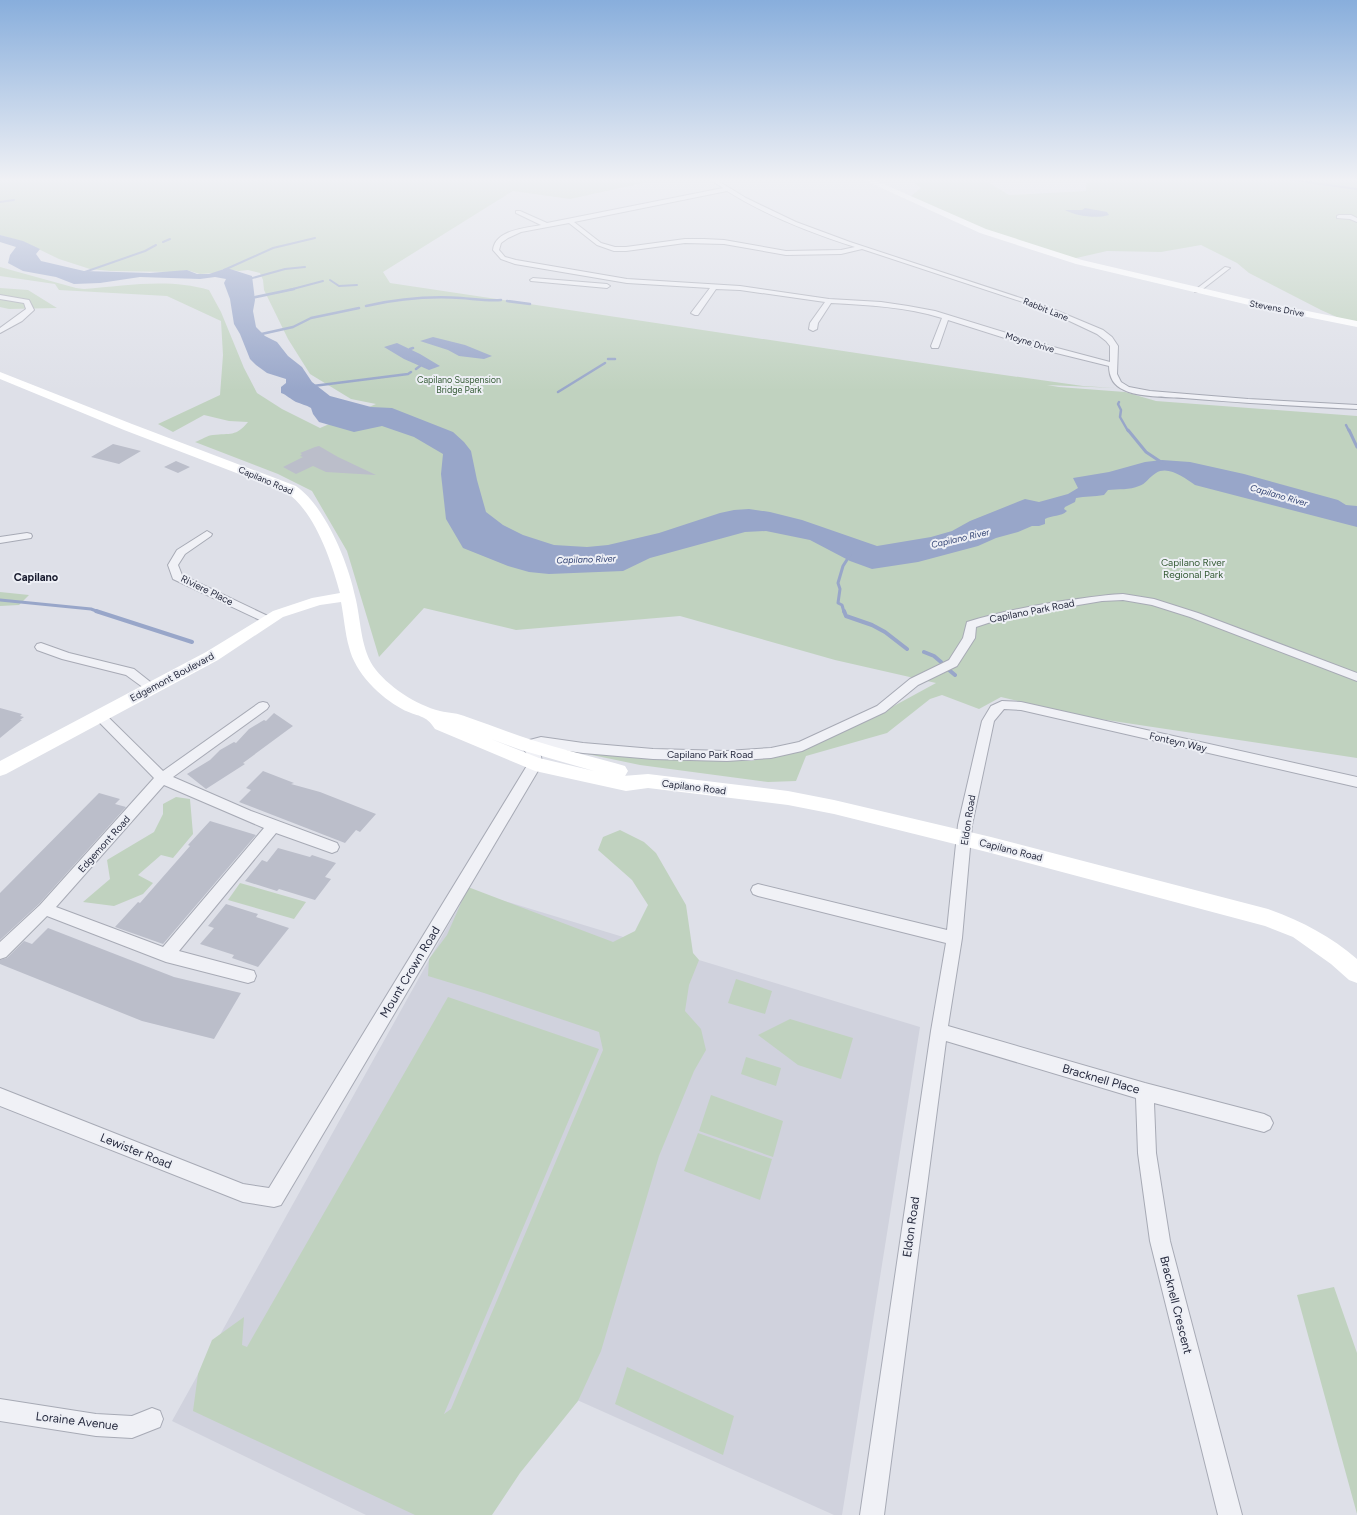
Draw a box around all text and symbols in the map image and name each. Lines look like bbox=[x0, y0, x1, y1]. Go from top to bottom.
street label: Rabbit Lane bbox=[1022, 295, 1070, 323]
street label: Stevens Drive bbox=[1249, 297, 1305, 319]
street label: Moyne Drive bbox=[1004, 329, 1056, 355]
park label: Capilano Suspension Bridge Park bbox=[417, 374, 501, 395]
street label: Capilano Road bbox=[237, 464, 295, 496]
water label: Capilano River bbox=[1249, 482, 1310, 509]
water label: Capilano River bbox=[930, 526, 991, 550]
water label: Capilano River bbox=[556, 552, 617, 566]
park label: Capilano River Regional Park bbox=[1161, 556, 1226, 581]
district label: Capilano bbox=[14, 571, 59, 584]
street label: Riviere Place bbox=[179, 572, 236, 609]
street label: Capilano Park Road bbox=[988, 596, 1076, 626]
street label: Edgemont Boulevard bbox=[128, 649, 217, 705]
street label: Fonteyn Way bbox=[1148, 729, 1209, 755]
street label: Capilano Park Road bbox=[667, 748, 753, 761]
street label: Capilano Road bbox=[661, 777, 727, 797]
street label: Eldon Road bbox=[958, 794, 978, 846]
street label: Edgemont Road bbox=[75, 813, 133, 875]
street label: Capilano Road bbox=[978, 836, 1044, 864]
street label: Mount Crown Road bbox=[377, 924, 443, 1020]
street label: Bracknell Place bbox=[1061, 1061, 1142, 1097]
street label: Lewister Road bbox=[98, 1130, 174, 1172]
street label: Eldon Road bbox=[900, 1196, 922, 1258]
street label: Bracknell Crescent bbox=[1157, 1255, 1195, 1356]
street label: Loraine Avenue bbox=[35, 1409, 119, 1433]

